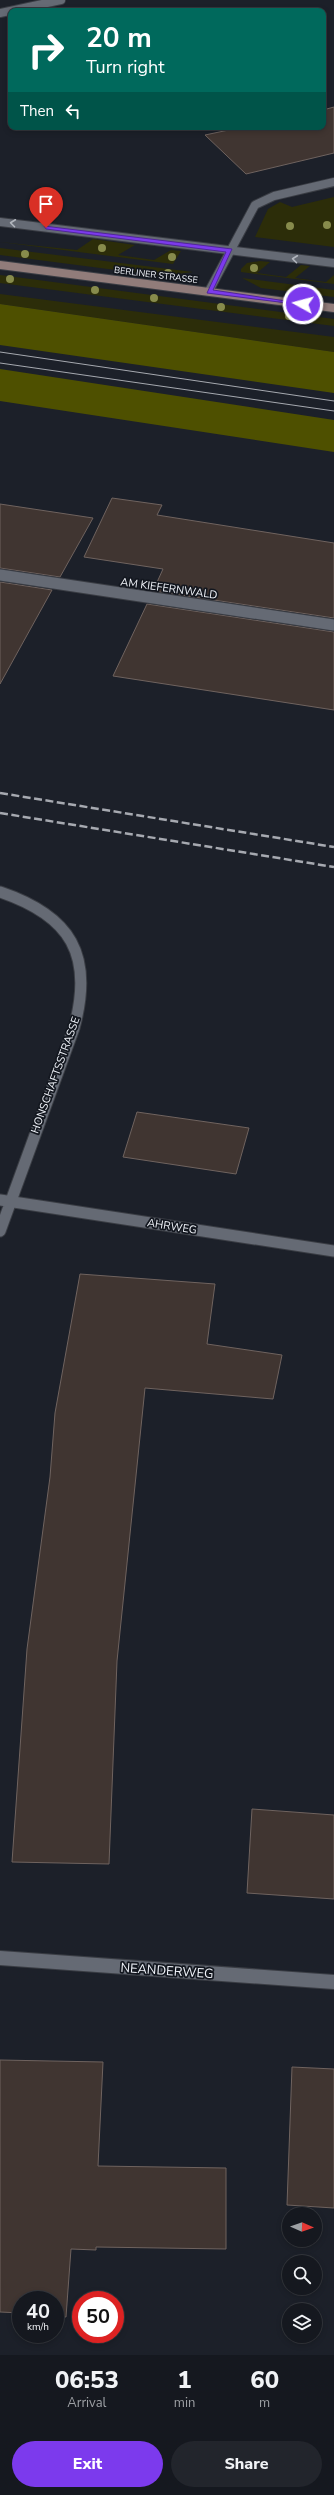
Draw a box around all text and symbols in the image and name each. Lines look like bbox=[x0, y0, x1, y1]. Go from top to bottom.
text: 20 m bbox=[86, 19, 152, 57]
icon: right bbox=[20, 24, 72, 76]
text: Turn right bbox=[86, 55, 165, 79]
icon: left bbox=[62, 100, 84, 122]
text: Then bbox=[20, 101, 54, 121]
pin bbox=[29, 187, 63, 228]
icon: arrive bbox=[35, 193, 57, 215]
one-way arrow bbox=[10, 219, 17, 228]
one-way arrow bbox=[292, 254, 298, 263]
street label: BERLINER STRASSE bbox=[113, 264, 199, 286]
position arrow bbox=[282, 283, 324, 325]
street label: AM KIEFERNWALD bbox=[119, 574, 218, 603]
street label: HONSCHAFTSSTRASSE bbox=[27, 1015, 84, 1136]
street label: AHRWEG bbox=[146, 1215, 198, 1238]
street label: NEANDERWEG bbox=[120, 1959, 214, 1983]
north arrow bbox=[282, 2207, 322, 2247]
map controls bbox=[282, 2207, 322, 2343]
button: search bbox=[282, 2255, 322, 2295]
speed limit sign: 50 bbox=[72, 2291, 124, 2343]
text: 40 bbox=[26, 2298, 50, 2325]
button: layers bbox=[282, 2303, 322, 2343]
text: km/h bbox=[27, 2320, 49, 2334]
text: 06:53 bbox=[55, 2364, 119, 2396]
text: 1 bbox=[177, 2364, 192, 2396]
text: 60 bbox=[250, 2364, 279, 2396]
text: Arrival bbox=[67, 2394, 106, 2412]
text: min bbox=[174, 2394, 195, 2412]
text: m bbox=[259, 2394, 270, 2412]
button: Exit bbox=[12, 2441, 163, 2487]
button: Share bbox=[171, 2441, 322, 2487]

